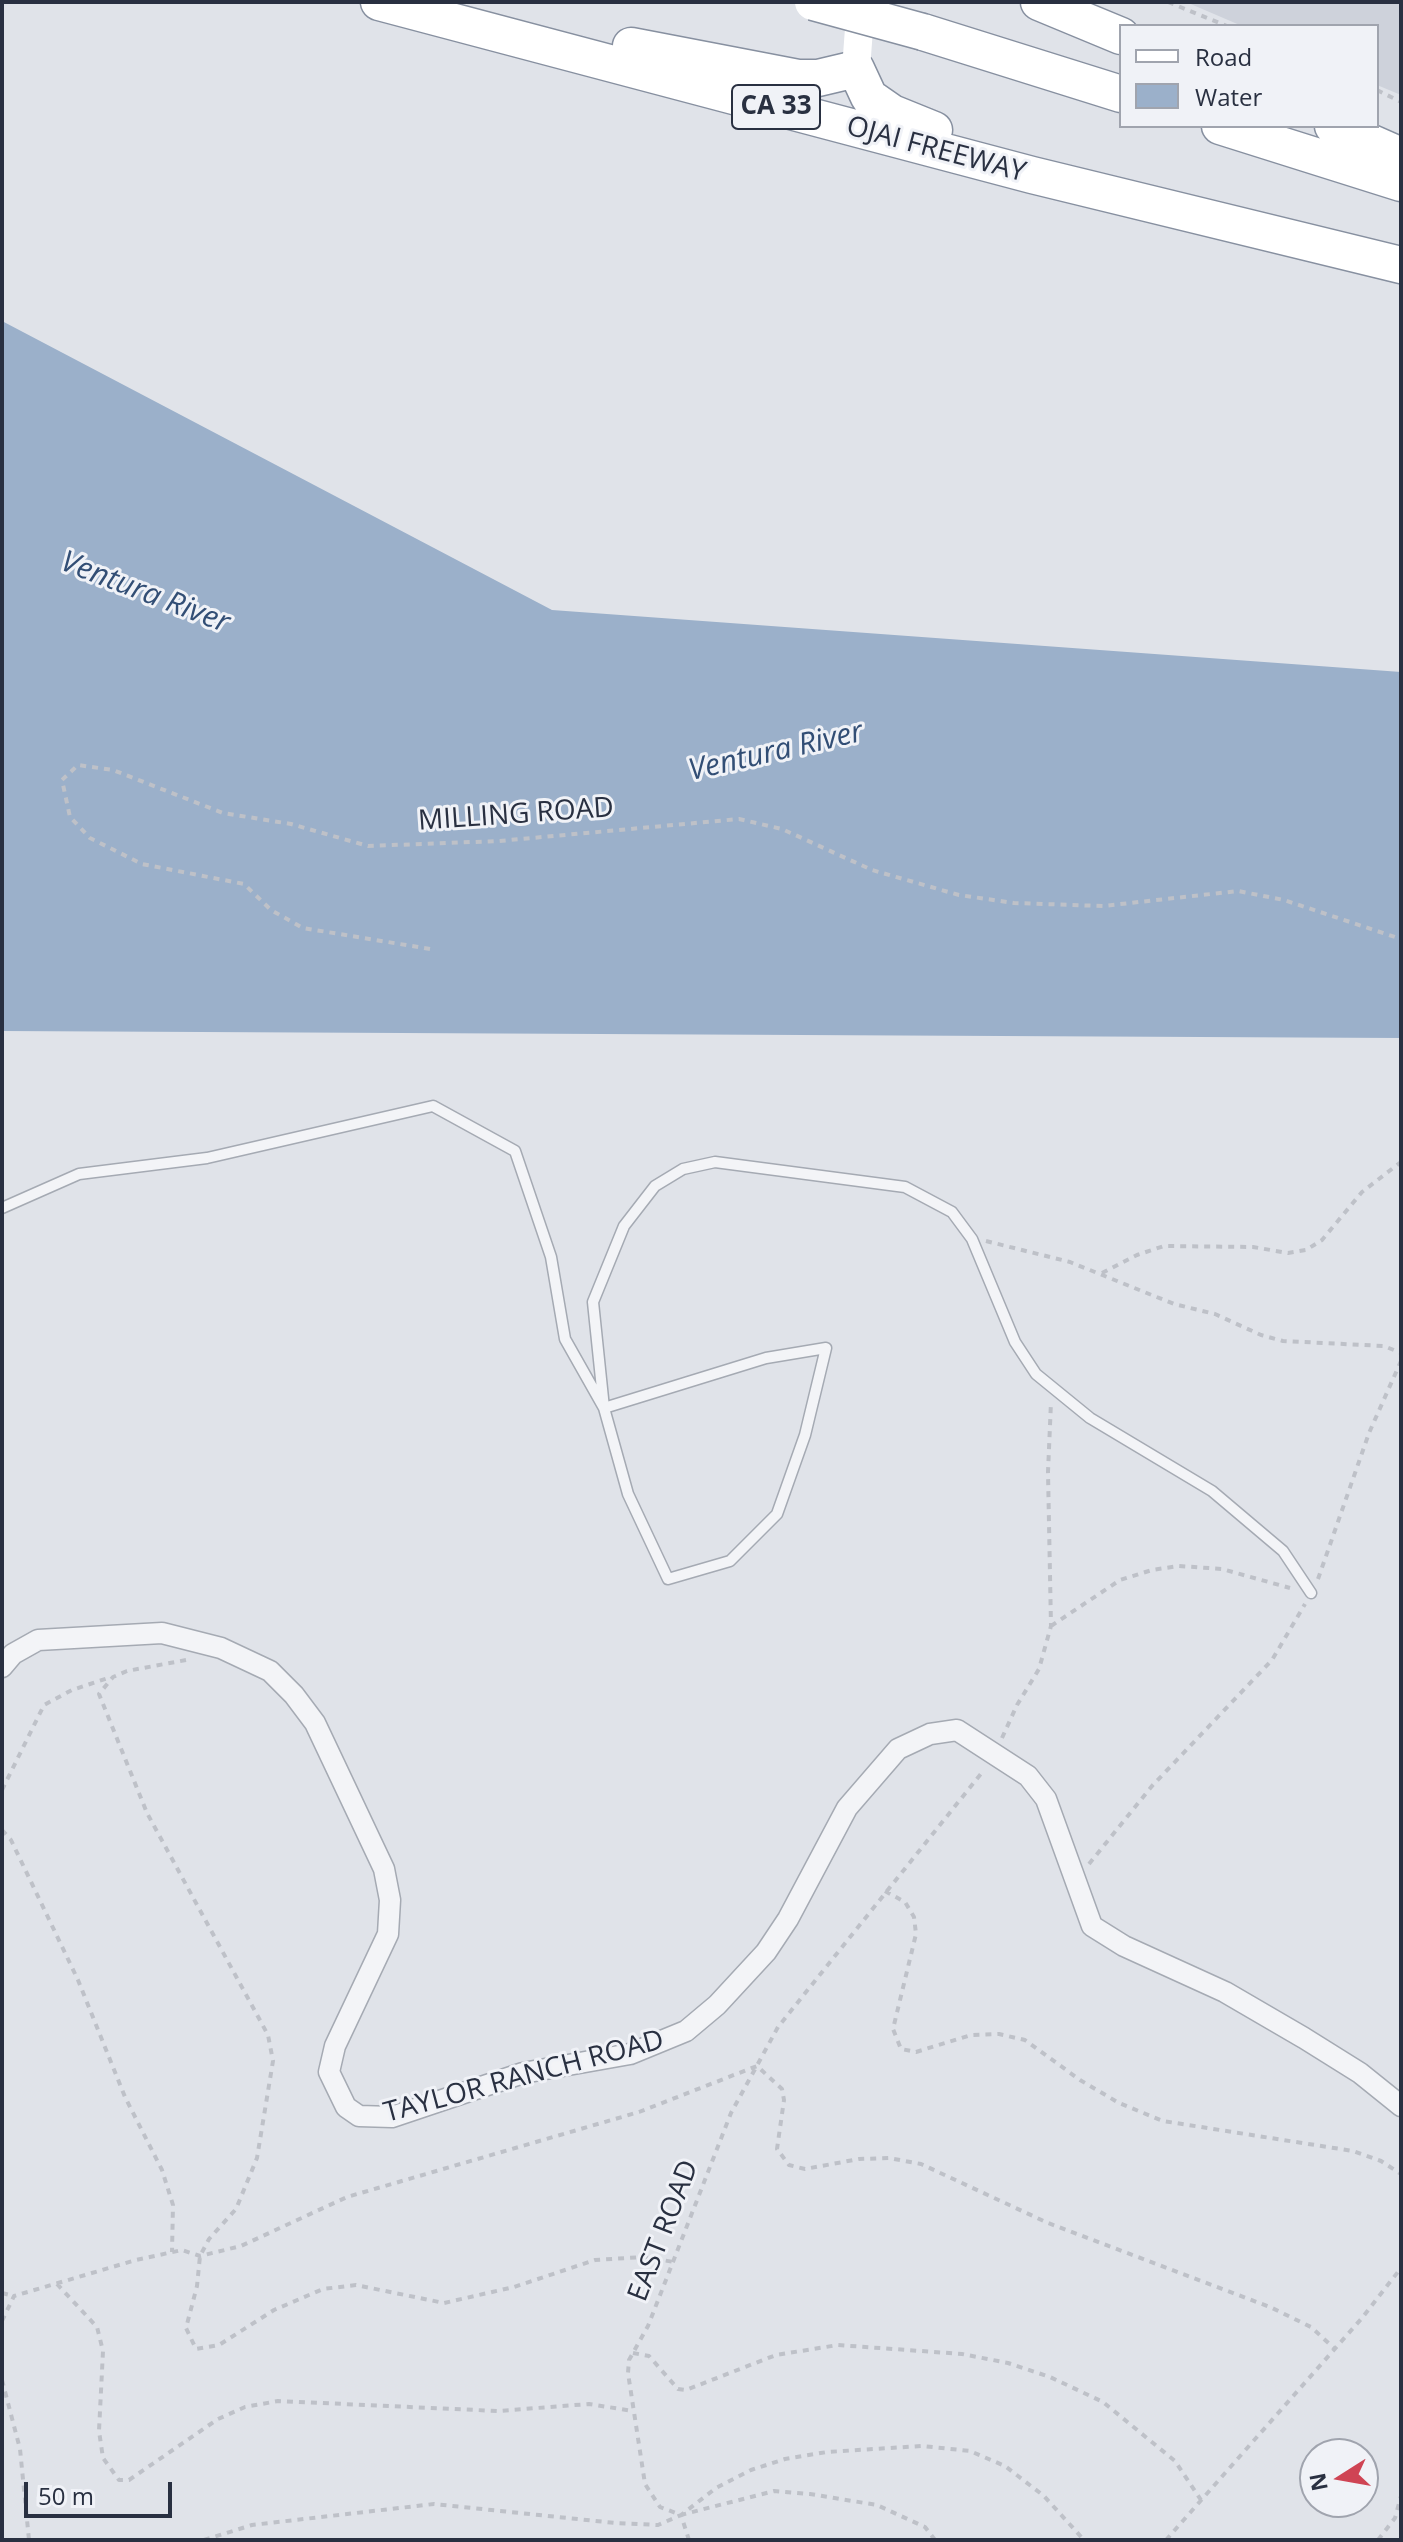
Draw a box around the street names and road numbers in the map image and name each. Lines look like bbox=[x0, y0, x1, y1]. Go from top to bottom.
road number: CA 33 bbox=[732, 85, 820, 129]
street label: OJAI FREEWAY bbox=[843, 110, 1029, 190]
street label: MILLING ROAD bbox=[417, 791, 615, 839]
street label: TAYLOR RANCH ROAD bbox=[380, 2023, 668, 2131]
street label: EAST ROAD bbox=[622, 2156, 706, 2306]

